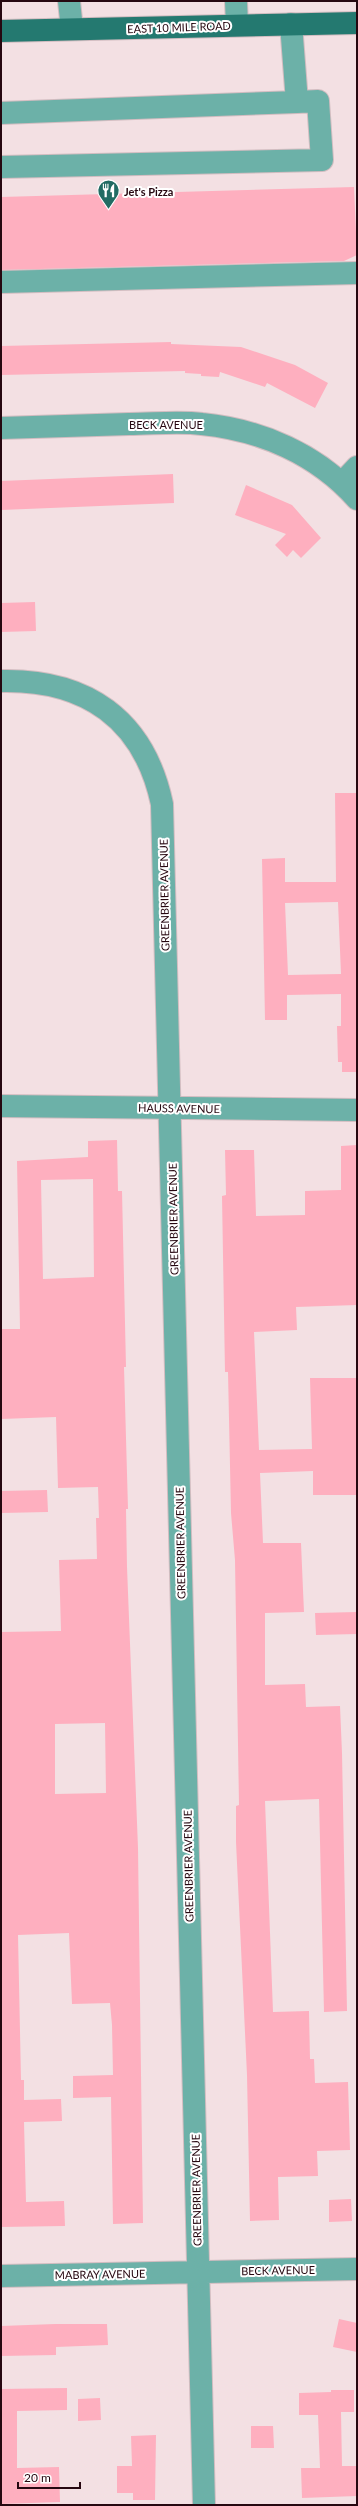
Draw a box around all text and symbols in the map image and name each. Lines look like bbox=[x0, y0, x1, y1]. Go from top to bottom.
street label: EAST 10 MILE ROAD bbox=[127, 19, 231, 35]
restaurant icon: Jet's Pizza bbox=[96, 178, 122, 211]
place label: Jet's Pizza bbox=[124, 185, 173, 198]
street label: BECK AVENUE bbox=[129, 418, 203, 431]
street label: GREENBRIER AVENUE bbox=[157, 839, 171, 951]
street label: HAUSS AVENUE bbox=[138, 1101, 220, 1115]
street label: GREENBRIER AVENUE bbox=[166, 1163, 180, 1275]
street label: GREENBRIER AVENUE bbox=[173, 1487, 187, 1599]
street label: GREENBRIER AVENUE bbox=[181, 1810, 195, 1922]
street label: GREENBRIER AVENUE bbox=[189, 2134, 203, 2246]
street label: BECK AVENUE bbox=[241, 2263, 315, 2277]
street label: MABRAY AVENUE bbox=[55, 2267, 145, 2281]
scale bar bbox=[18, 2464, 80, 2490]
text: 20 m bbox=[24, 2470, 51, 2485]

